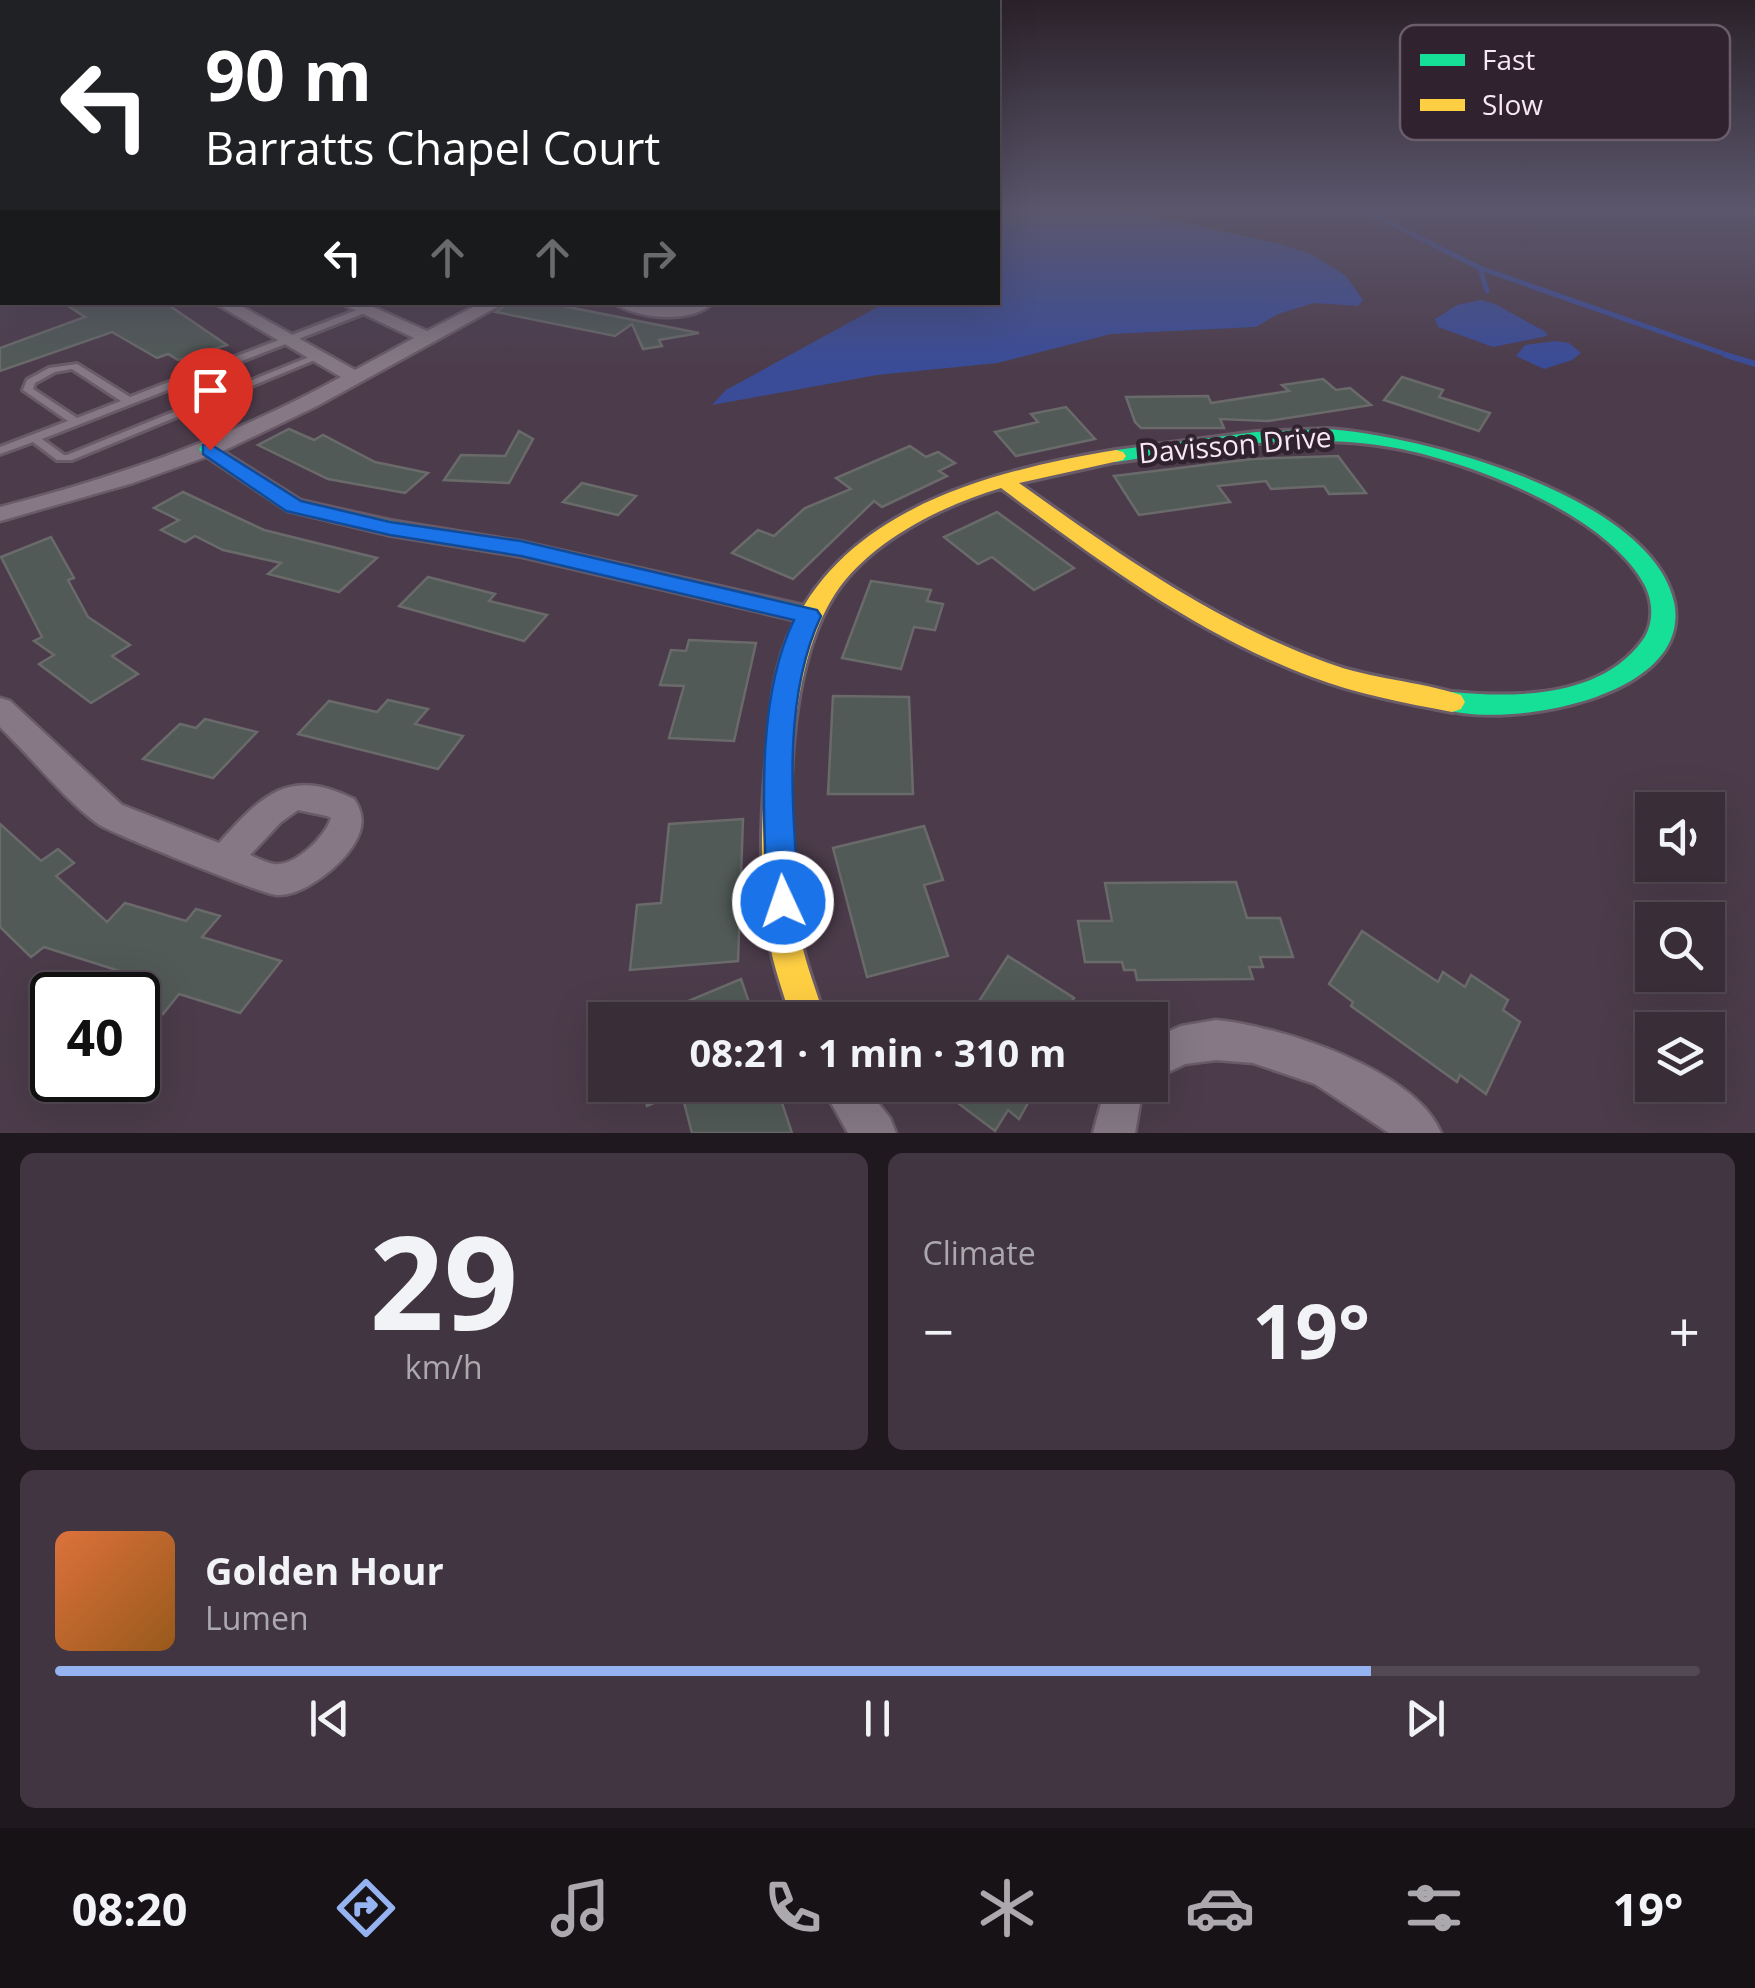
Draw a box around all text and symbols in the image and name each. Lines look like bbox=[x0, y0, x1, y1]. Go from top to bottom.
legend bbox=[1400, 25, 1730, 140]
text: 90 m bbox=[205, 26, 372, 122]
icon: left bbox=[40, 40, 170, 170]
text: Fast bbox=[1482, 40, 1535, 78]
text: Slow bbox=[1482, 85, 1543, 123]
text: Barratts Chapel Court bbox=[205, 117, 660, 178]
icon: left bbox=[315, 230, 370, 285]
icon: ahead bbox=[420, 230, 475, 285]
icon: ahead bbox=[525, 230, 580, 285]
icon: right bbox=[630, 230, 685, 285]
pin bbox=[168, 348, 253, 451]
icon: arrive bbox=[183, 363, 238, 418]
street label: Davisson Drive bbox=[1137, 417, 1333, 471]
map controls bbox=[1635, 792, 1725, 1102]
button: sound bbox=[1635, 792, 1725, 882]
position arrow bbox=[731, 850, 835, 954]
button: search bbox=[1635, 902, 1725, 992]
speed limit sign: 40 bbox=[30, 972, 160, 1102]
button: layers bbox=[1635, 1012, 1725, 1102]
text: 08:21 · 1 min · 310 m bbox=[690, 1026, 1066, 1078]
text: 29 bbox=[369, 1191, 518, 1368]
text: Climate bbox=[923, 1231, 1036, 1274]
text: 19° bbox=[1252, 1279, 1370, 1381]
text: − bbox=[923, 1293, 954, 1368]
text: + bbox=[1669, 1293, 1700, 1368]
text: km/h bbox=[405, 1345, 483, 1388]
text: Golden Hour bbox=[205, 1544, 444, 1596]
text: Lumen bbox=[205, 1596, 309, 1639]
icon: previous bbox=[302, 1691, 357, 1746]
icon: pause bbox=[850, 1691, 905, 1746]
icon: next bbox=[1398, 1691, 1453, 1746]
icon: directions bbox=[331, 1873, 401, 1943]
icon: music bbox=[545, 1873, 615, 1943]
icon: phone bbox=[758, 1873, 828, 1943]
icon: climate bbox=[972, 1873, 1042, 1943]
icon: car bbox=[1185, 1873, 1255, 1943]
icon: filters bbox=[1399, 1873, 1469, 1943]
text: 08:20 bbox=[72, 1878, 188, 1939]
text: 19° bbox=[1612, 1878, 1683, 1939]

